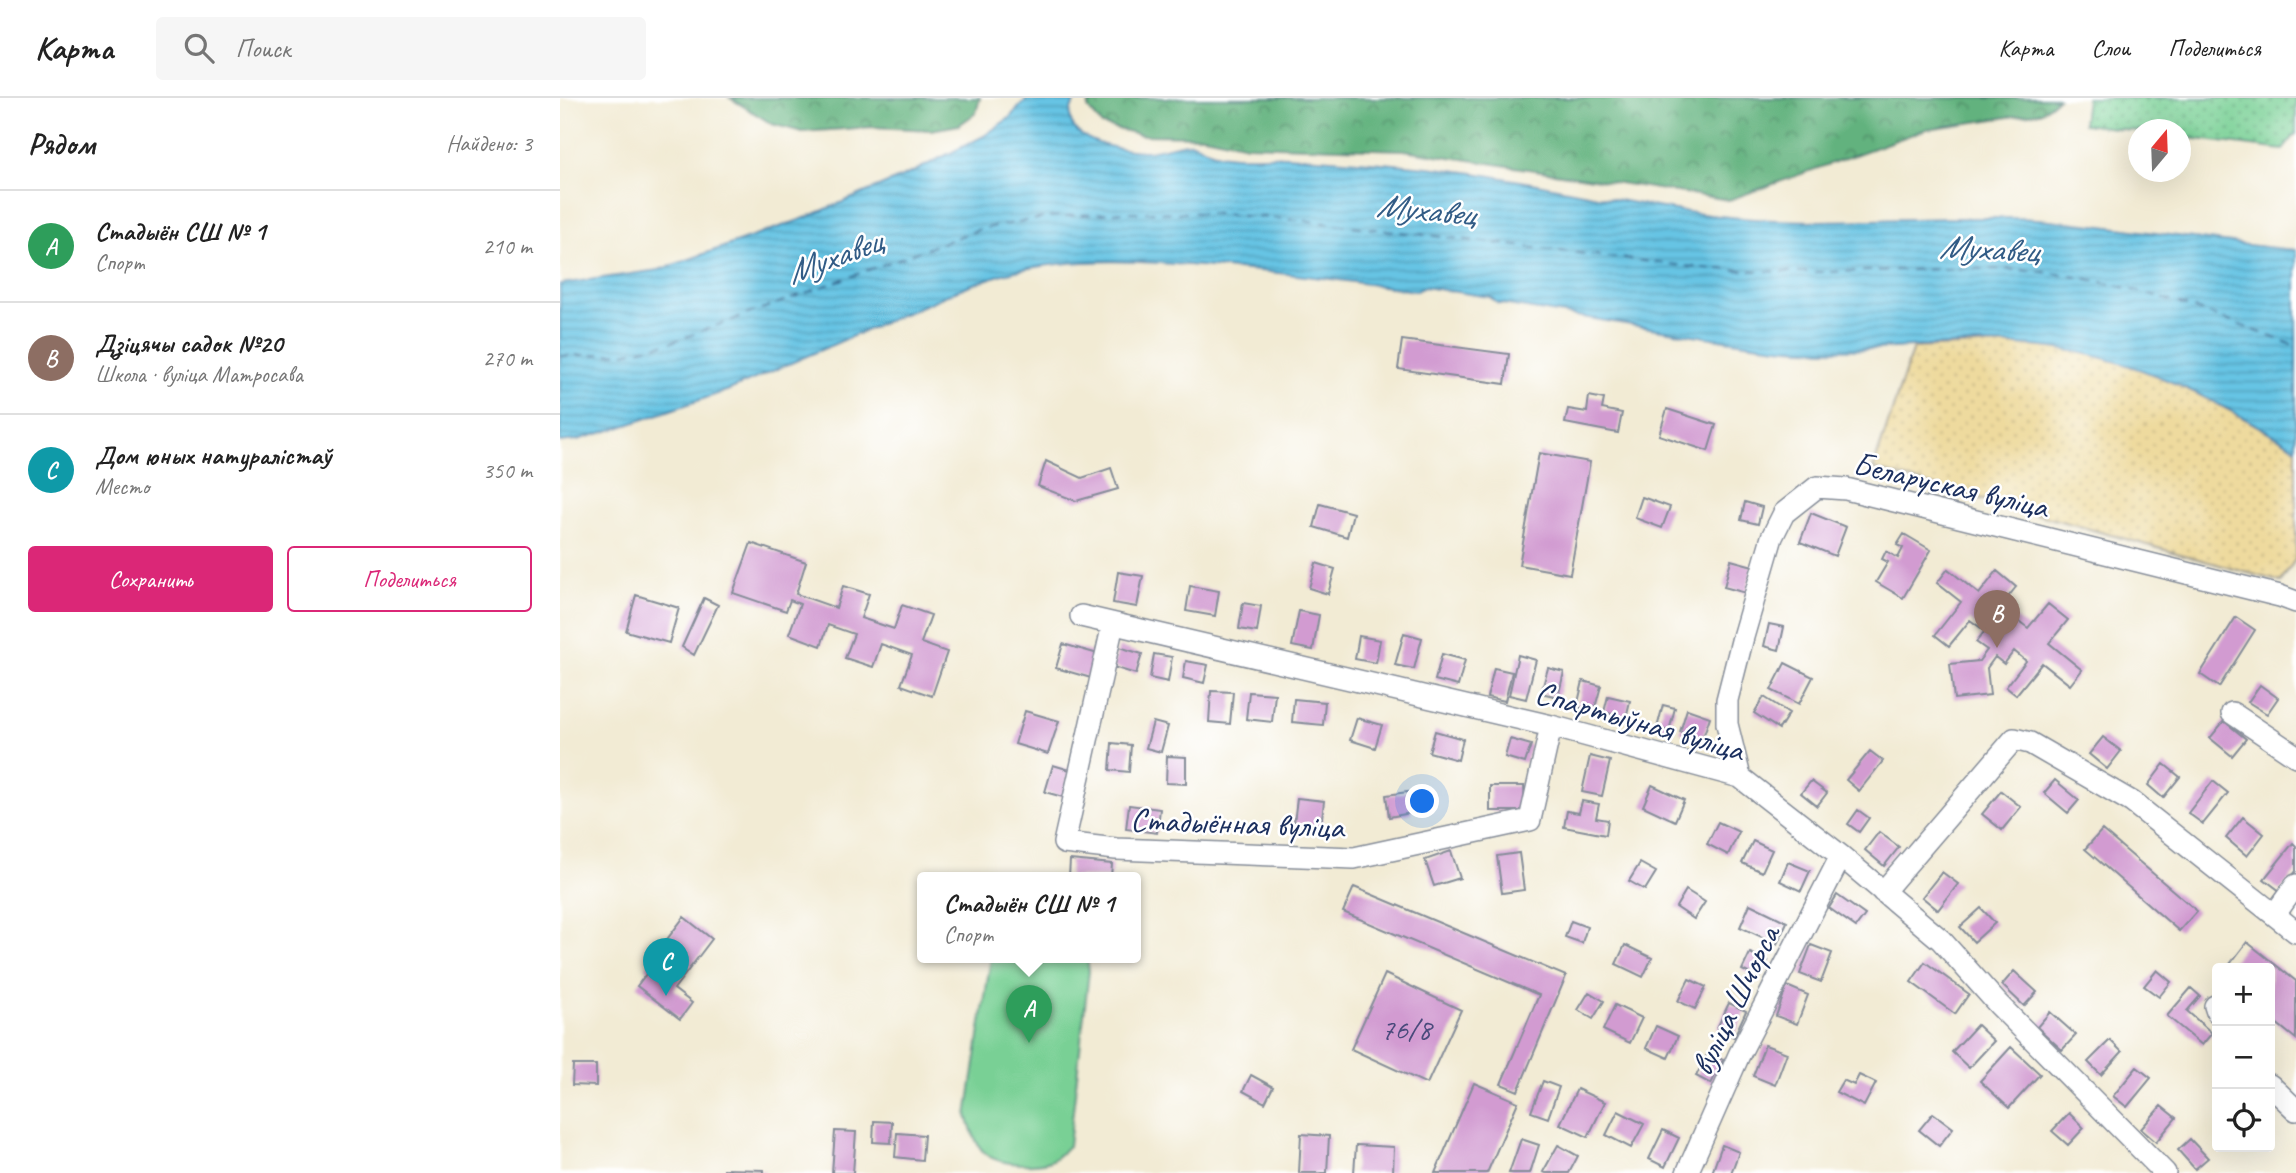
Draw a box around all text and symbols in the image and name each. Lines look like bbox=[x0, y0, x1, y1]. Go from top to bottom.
search box bbox=[156, 17, 646, 80]
text: Карта bbox=[35, 27, 114, 69]
icon: search bbox=[180, 29, 218, 67]
text: Поиск bbox=[236, 32, 290, 65]
text: Карта bbox=[1999, 33, 2053, 63]
text: Слои bbox=[2091, 33, 2130, 63]
text: Поделиться bbox=[2168, 33, 2261, 63]
north arrow bbox=[2128, 119, 2191, 182]
text: Рядом bbox=[28, 125, 95, 163]
text: Найдено: 3 bbox=[446, 129, 532, 158]
water label: Мухавец bbox=[1375, 182, 1481, 237]
text: Стадыён СШ № 1 bbox=[95, 215, 266, 248]
water label: Мухавец bbox=[780, 217, 892, 294]
water label: Мухавец bbox=[1939, 223, 2043, 274]
text: A bbox=[45, 232, 57, 261]
text: 210 m bbox=[483, 232, 532, 261]
text: Спорт bbox=[95, 248, 145, 277]
text: Дзіцячы садок №20 bbox=[95, 327, 283, 360]
text: B bbox=[45, 344, 57, 373]
text: 270 m bbox=[483, 344, 532, 373]
text: Школа · вуліца Матросава bbox=[95, 360, 303, 389]
text: Дом юных натуралістаў bbox=[95, 439, 331, 472]
street label: Беларуская вуліца bbox=[1849, 442, 2055, 528]
text: C bbox=[46, 456, 56, 485]
text: 350 m bbox=[483, 456, 532, 485]
text: Место bbox=[95, 472, 149, 501]
button: Сохранить bbox=[28, 546, 273, 612]
button: Поделиться bbox=[287, 546, 532, 612]
pin: B bbox=[1974, 590, 2020, 648]
street label: Спартыўная вуліца bbox=[1530, 671, 1751, 772]
your location bbox=[1405, 784, 1439, 818]
street label: Стадыённая вуліца bbox=[1130, 798, 1347, 848]
popup bbox=[917, 872, 1141, 963]
text: Стадыён СШ № 1 bbox=[944, 887, 1114, 920]
street label: вуліца Шчорса bbox=[1681, 917, 1790, 1082]
text: Спорт bbox=[944, 920, 993, 949]
pin: C bbox=[643, 938, 689, 996]
map controls bbox=[2212, 963, 2275, 1152]
button: + bbox=[2212, 963, 2275, 1026]
pin: A bbox=[1006, 985, 1052, 1043]
house number: 76/8 bbox=[1381, 1010, 1434, 1048]
button: − bbox=[2212, 1026, 2275, 1089]
button: locate bbox=[2212, 1089, 2275, 1152]

